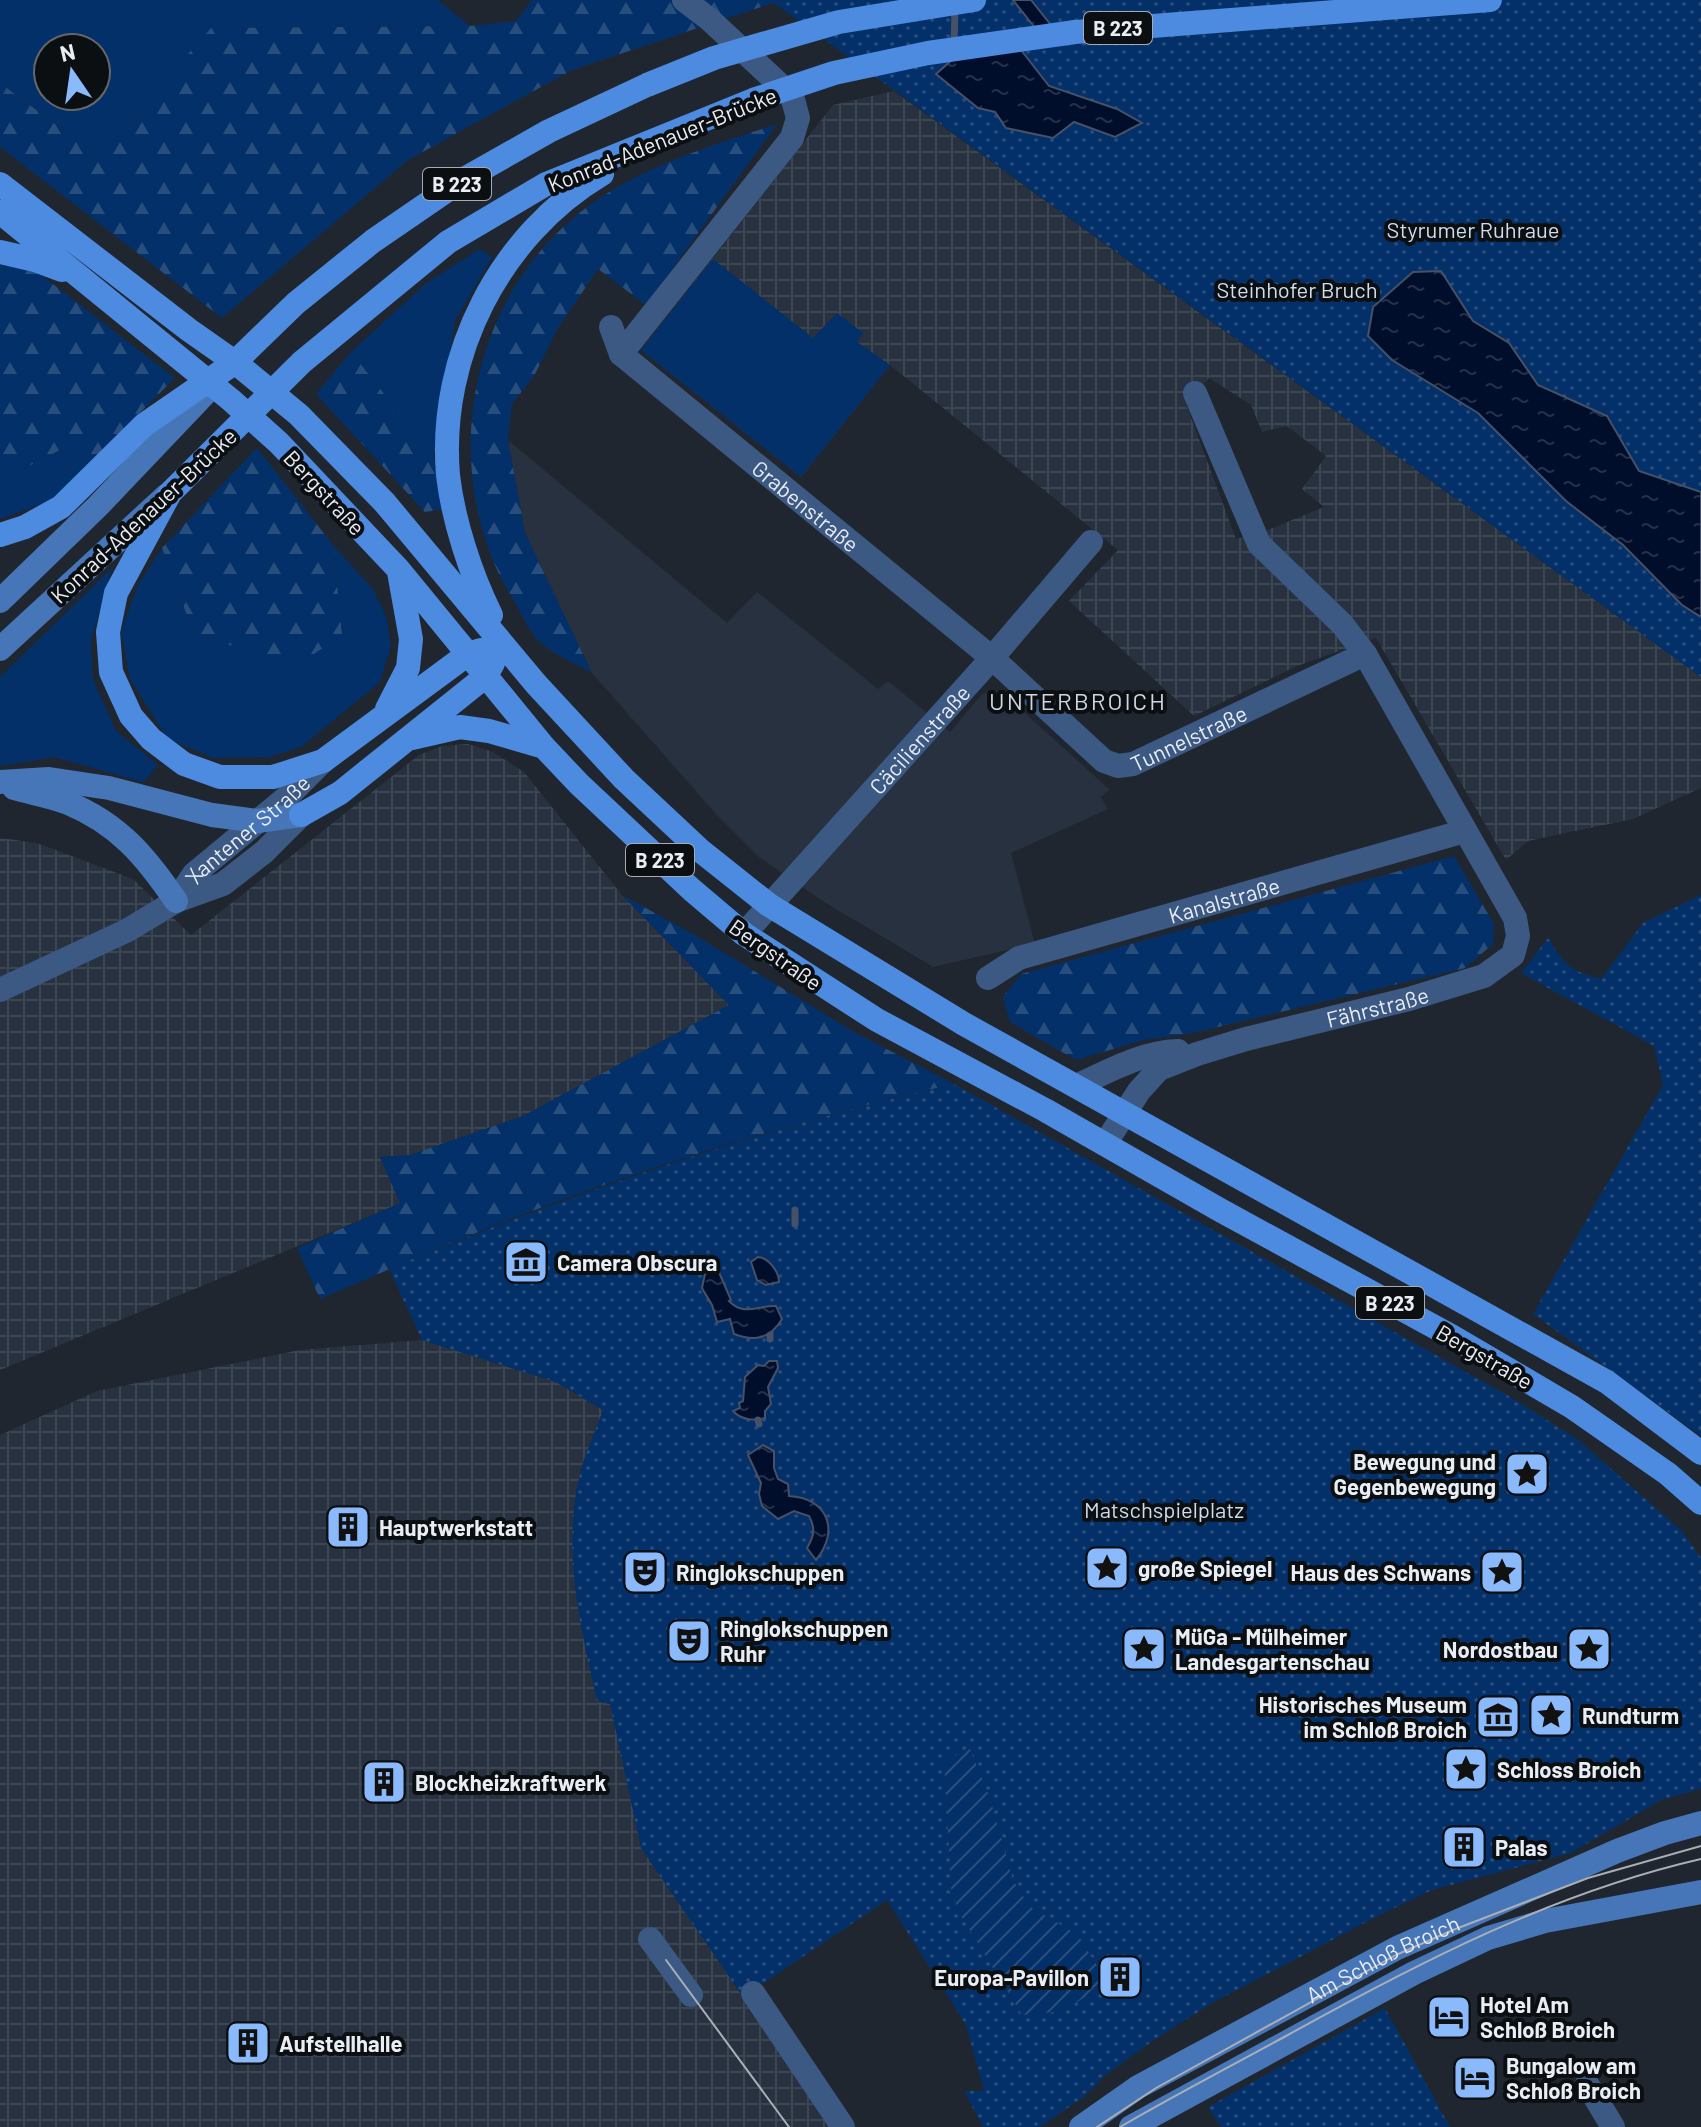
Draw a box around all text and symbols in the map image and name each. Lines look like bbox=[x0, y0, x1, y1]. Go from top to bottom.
road number: B 223 bbox=[1084, 12, 1152, 44]
north arrow bbox=[32, 32, 112, 112]
text: N bbox=[57, 37, 77, 66]
street label: Konrad-Adenauer-Brücke bbox=[544, 81, 780, 197]
road number: B 223 bbox=[423, 168, 491, 200]
park label: Styrumer Ruhraue bbox=[1387, 216, 1559, 242]
park label: Steinhofer Bruch bbox=[1216, 276, 1378, 302]
street label: Konrad-Adenauer-Brücke bbox=[45, 422, 241, 608]
street label: Bergstraße bbox=[279, 444, 371, 540]
street label: Grabenstraße bbox=[748, 454, 865, 557]
street label: Cäcilienstraße bbox=[864, 679, 975, 799]
district label: UNTERBROICH bbox=[989, 686, 1167, 715]
street label: Tunnelstraße bbox=[1126, 699, 1251, 776]
street label: Xantener Straße bbox=[179, 769, 315, 888]
road number: B 223 bbox=[626, 844, 694, 876]
street label: Kanalstraße bbox=[1165, 871, 1283, 928]
street label: Bergstraße bbox=[725, 913, 827, 995]
street label: Fährstraße bbox=[1323, 981, 1432, 1032]
museum icon: Camera Obscura bbox=[502, 1238, 550, 1286]
place label: Camera Obscura bbox=[557, 1249, 717, 1275]
road number: B 223 bbox=[1356, 1287, 1424, 1319]
street label: Bergstraße bbox=[1432, 1318, 1538, 1394]
place label: Bewegung und Gegenbewegung bbox=[1334, 1448, 1496, 1499]
place icon: Bewegung und Gegenbewegung bbox=[1503, 1450, 1551, 1498]
park label: Matschspielplatz bbox=[1084, 1496, 1244, 1522]
building icon: Hauptwerkstatt bbox=[324, 1503, 372, 1551]
place label: Hauptwerkstatt bbox=[379, 1514, 533, 1540]
place icon: große Spiegel bbox=[1083, 1544, 1131, 1592]
theatre icon: Ringlokschuppen bbox=[621, 1548, 669, 1596]
place icon: Haus des Schwans bbox=[1478, 1548, 1526, 1596]
place label: große Spiegel bbox=[1138, 1555, 1273, 1581]
place label: Ringlokschuppen bbox=[676, 1559, 844, 1585]
place label: Haus des Schwans bbox=[1291, 1559, 1471, 1585]
place label: Ringlokschuppen Ruhr bbox=[720, 1615, 888, 1666]
theatre icon: Ringlokschuppen Ruhr bbox=[665, 1617, 713, 1665]
place label: MüGa - Mülheimer Landesgartenschau bbox=[1175, 1623, 1370, 1674]
place icon: MüGa - Mülheimer Landesgartenschau bbox=[1120, 1625, 1168, 1673]
place icon: Nordostbau bbox=[1565, 1625, 1613, 1673]
place label: Nordostbau bbox=[1443, 1636, 1558, 1662]
place label: Historisches Museum im Schloß Broich bbox=[1259, 1691, 1467, 1742]
place icon: Rundturm bbox=[1527, 1691, 1575, 1739]
museum icon: Historisches Museum im Schloß Broich bbox=[1474, 1693, 1522, 1741]
place label: Rundturm bbox=[1582, 1702, 1679, 1728]
place icon: Schloss Broich bbox=[1442, 1745, 1490, 1793]
place label: Schloss Broich bbox=[1497, 1756, 1641, 1782]
building icon: Blockheizkraftwerk bbox=[360, 1758, 408, 1806]
place label: Blockheizkraftwerk bbox=[415, 1769, 607, 1795]
building icon: Palas bbox=[1440, 1823, 1488, 1871]
place label: Palas bbox=[1495, 1834, 1548, 1860]
street label: Am Schloß Broich bbox=[1301, 1909, 1463, 2008]
building icon: Europa-Pavillon bbox=[1096, 1953, 1144, 2001]
place label: Europa-Pavillon bbox=[934, 1964, 1089, 1990]
place label: Hotel Am Schloß Broich bbox=[1480, 1991, 1615, 2042]
hotel icon: Hotel Am Schloß Broich bbox=[1425, 1993, 1473, 2041]
building icon: Aufstellhalle bbox=[224, 2019, 272, 2067]
place label: Aufstellhalle bbox=[279, 2030, 402, 2056]
place label: Bungalow am Schloß Broich bbox=[1506, 2052, 1641, 2103]
hotel icon: Bungalow am Schloß Broich bbox=[1451, 2054, 1499, 2102]

